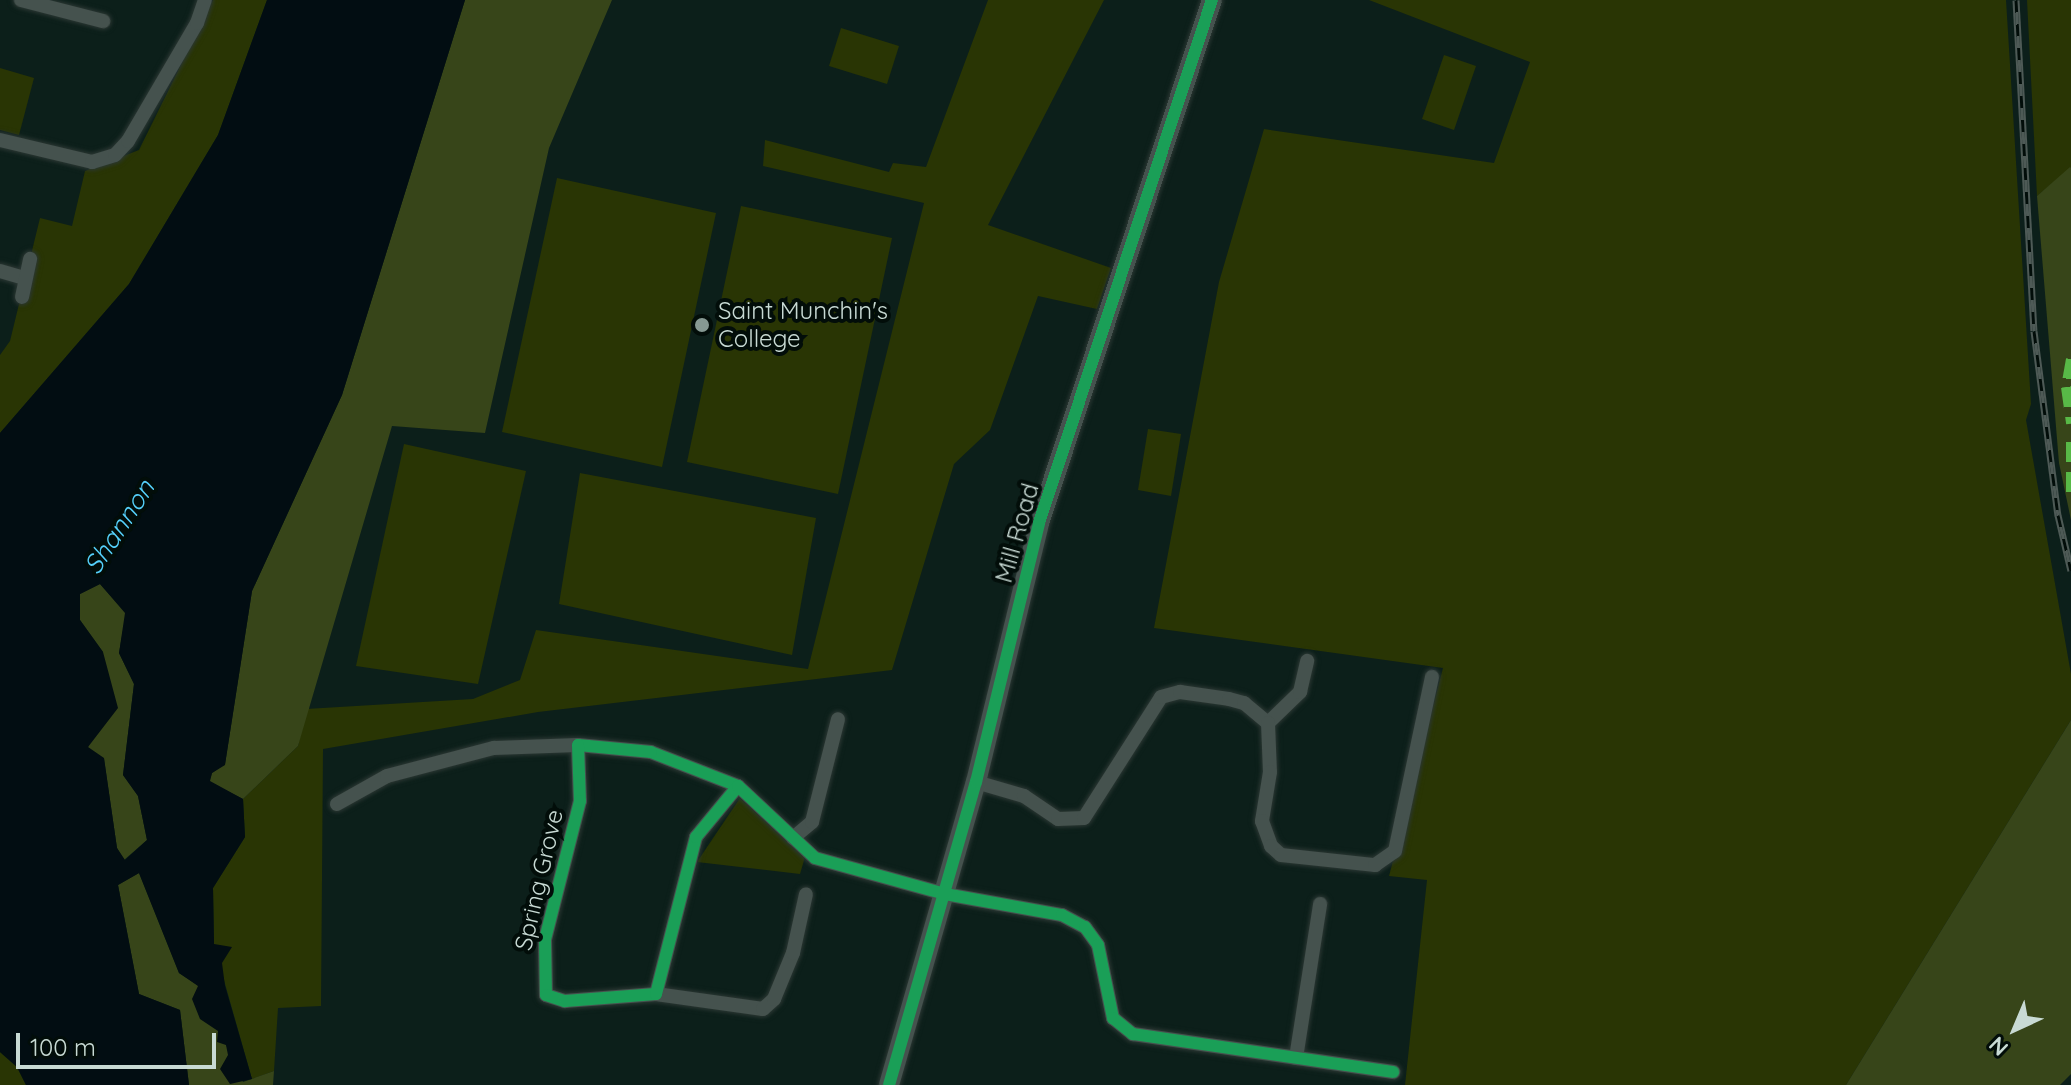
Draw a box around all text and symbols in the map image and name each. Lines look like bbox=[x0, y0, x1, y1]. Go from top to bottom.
place label: Saint Munchin's College bbox=[718, 297, 888, 353]
marker: Saint Munchin's College bbox=[693, 316, 711, 334]
water label: Shannon bbox=[77, 474, 161, 580]
street label: Mill Road bbox=[989, 480, 1045, 586]
street label: Spring Grove bbox=[509, 807, 569, 953]
north arrow bbox=[1975, 989, 2055, 1069]
scale bar bbox=[20, 1017, 220, 1067]
text: N bbox=[1983, 1031, 2014, 1062]
text: 100 m bbox=[30, 1032, 96, 1062]

